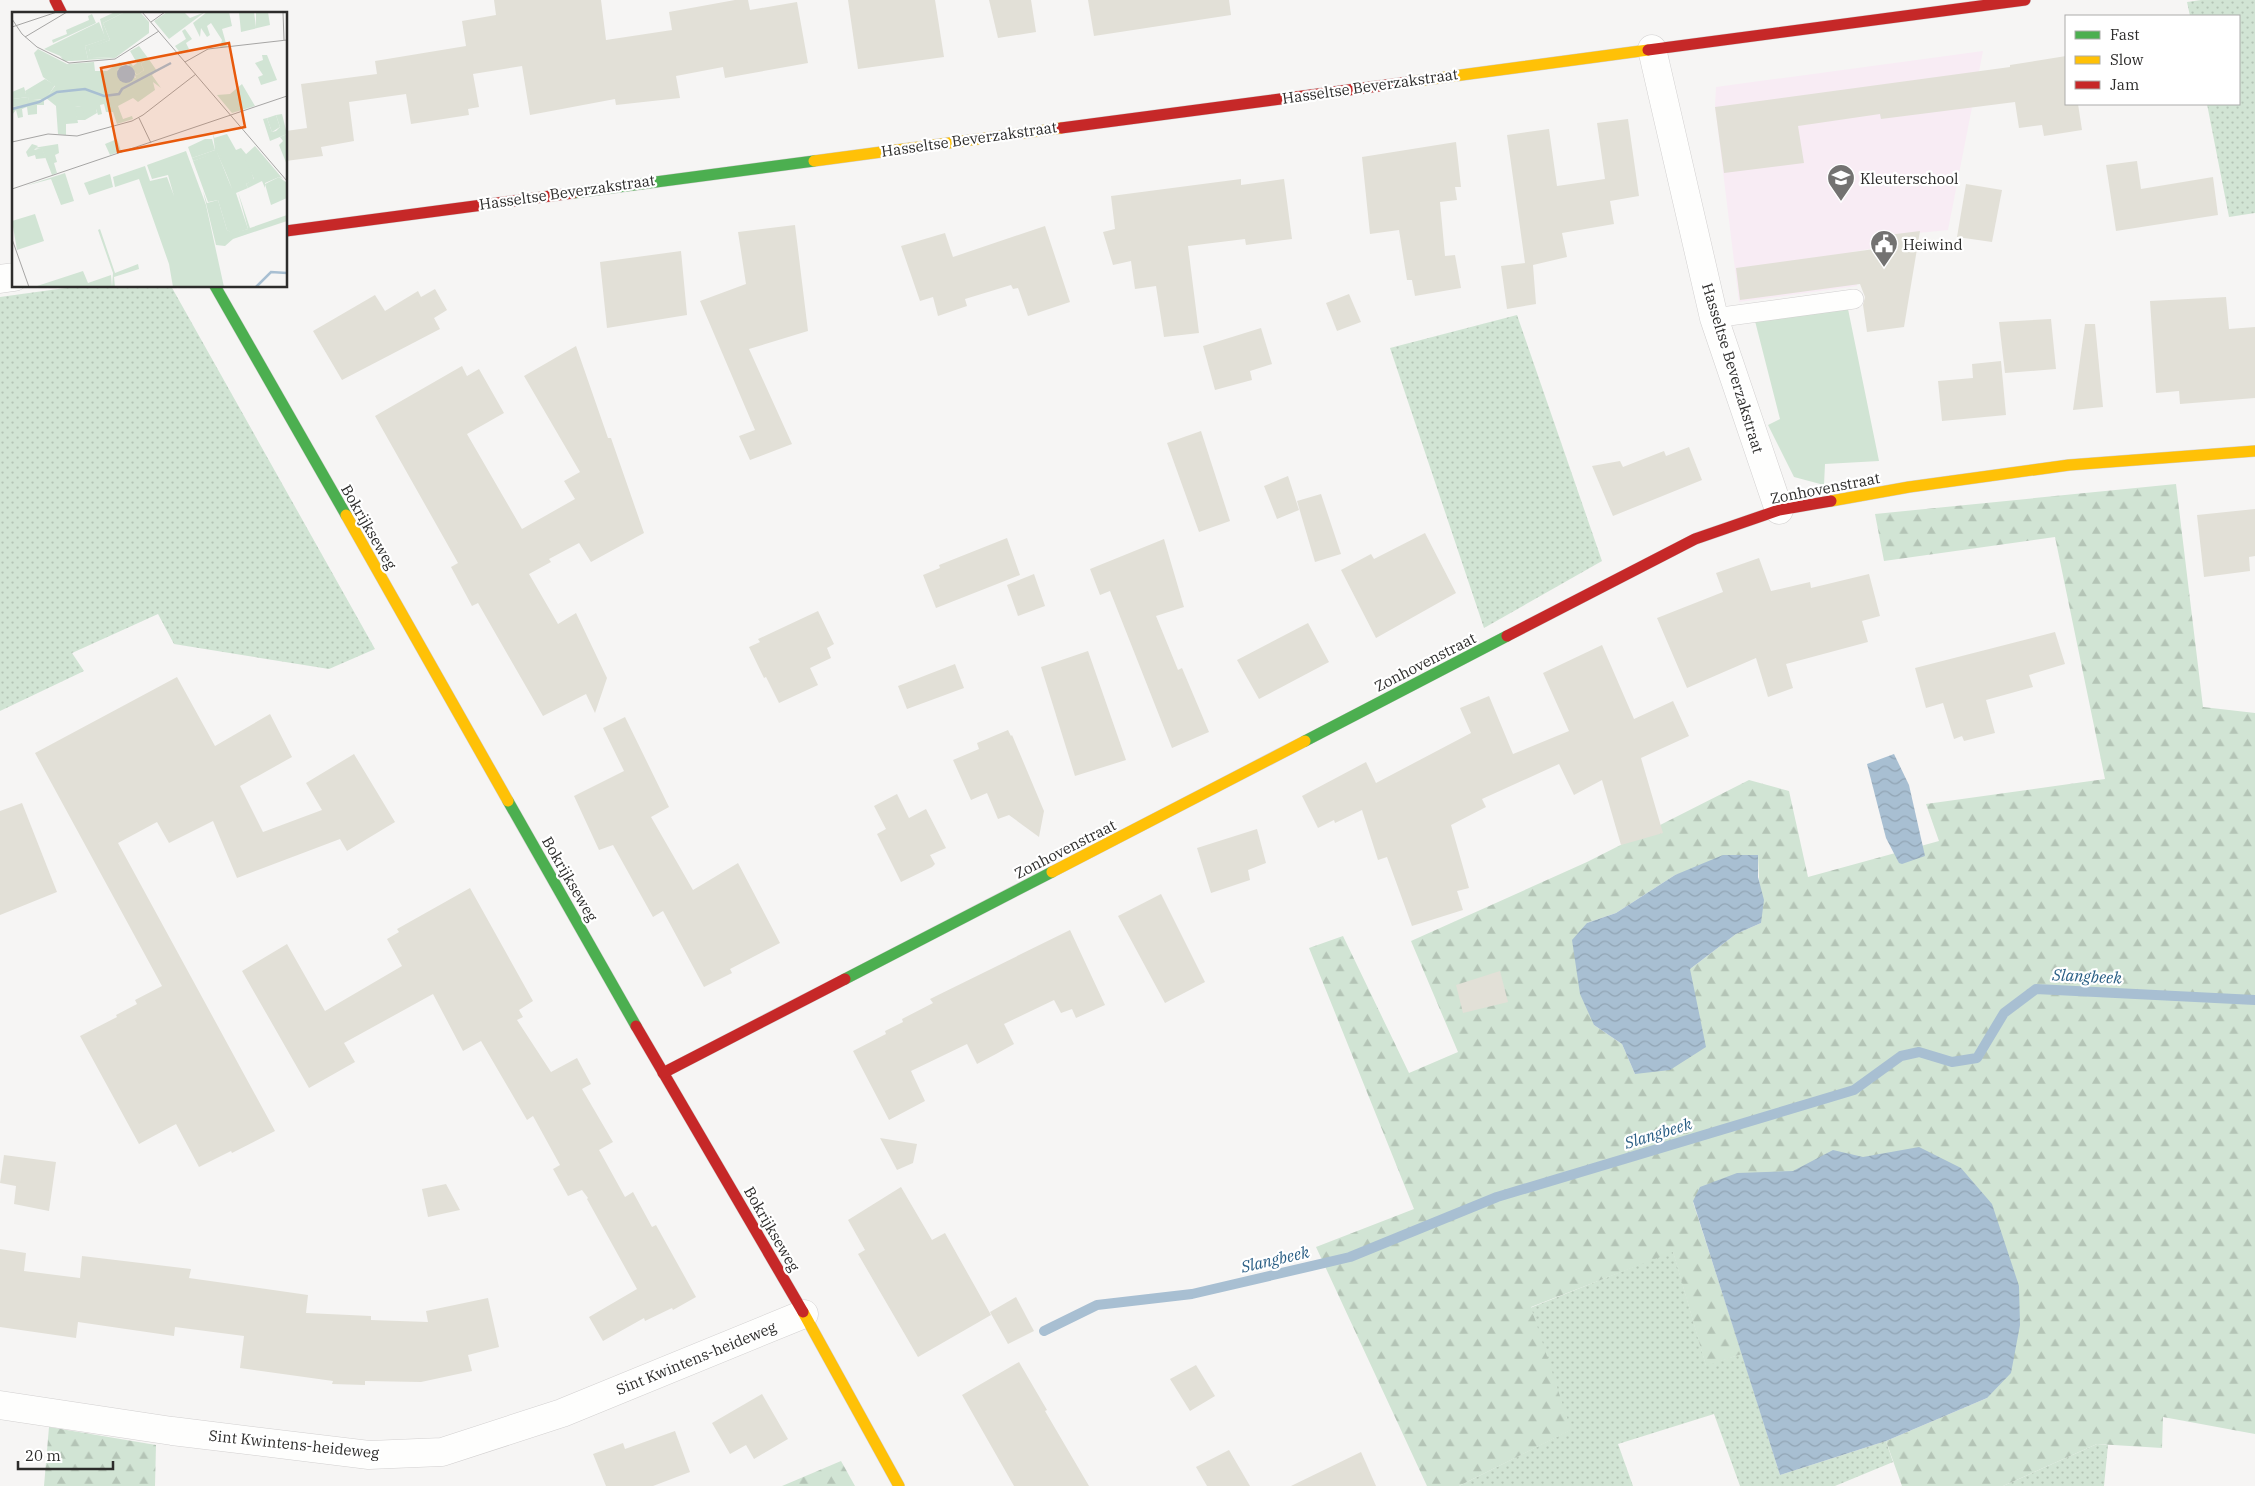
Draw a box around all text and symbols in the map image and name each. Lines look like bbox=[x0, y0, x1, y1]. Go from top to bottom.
inset map bbox=[12, 12, 288, 288]
legend bbox=[2065, 15, 2240, 105]
text: Fast bbox=[2110, 25, 2140, 44]
text: Slow bbox=[2110, 50, 2144, 69]
street label: Hasseltse Beverzakstraat bbox=[1281, 64, 1459, 108]
text: Jam bbox=[2110, 75, 2139, 94]
street label: Hasseltse Beverzakstraat bbox=[880, 117, 1058, 161]
school or university icon: Kleuterschool bbox=[1826, 163, 1856, 202]
place label: Kleuterschool bbox=[1860, 169, 1958, 188]
street label: Hasseltse Beverzakstraat bbox=[478, 170, 656, 214]
public building icon: Heiwind bbox=[1869, 229, 1899, 268]
place label: Heiwind bbox=[1903, 235, 1963, 254]
street label: Hasseltse Beverzakstraat bbox=[1698, 281, 1768, 455]
street label: Zonhovenstraat bbox=[1769, 468, 1881, 508]
street label: Bokrijkseweg bbox=[337, 481, 401, 573]
street label: Zonhovenstraat bbox=[1371, 628, 1479, 696]
street label: Zonhovenstraat bbox=[1011, 815, 1119, 883]
street label: Bokrijkseweg bbox=[538, 833, 602, 925]
water label: Slangbeek bbox=[2051, 964, 2123, 988]
water label: Slangbeek bbox=[1621, 1113, 1695, 1153]
street label: Bokrijkseweg bbox=[740, 1183, 804, 1275]
water label: Slangbeek bbox=[1238, 1241, 1312, 1277]
street label: Sint Kwintens-heideweg bbox=[613, 1317, 779, 1399]
street label: Sint Kwintens-heideweg bbox=[208, 1426, 380, 1462]
scale bar bbox=[18, 1438, 112, 1470]
text: 20 m bbox=[25, 1446, 61, 1465]

